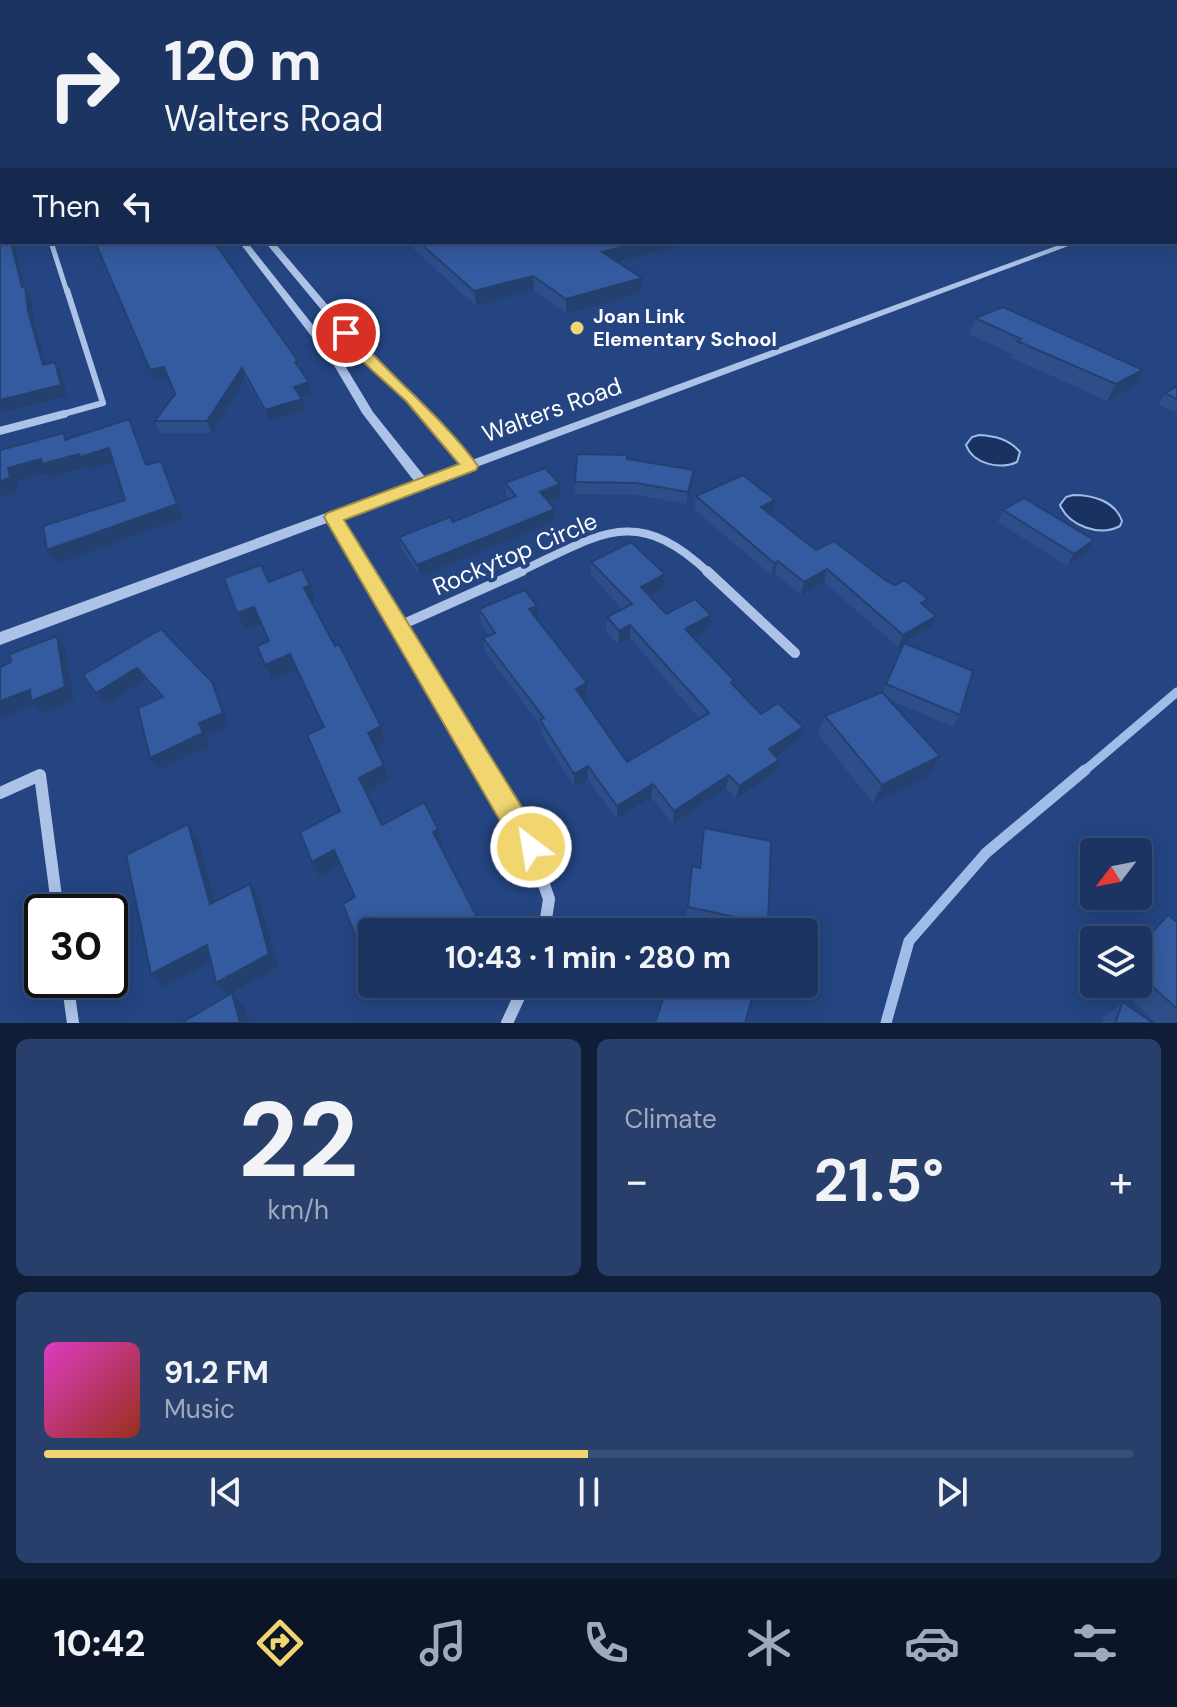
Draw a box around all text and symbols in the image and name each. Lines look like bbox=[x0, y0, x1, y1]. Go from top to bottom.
text: 120 m bbox=[164, 24, 322, 97]
icon: right bbox=[32, 32, 136, 136]
text: Walters Road bbox=[164, 95, 384, 142]
icon: left bbox=[116, 184, 160, 228]
text: Then bbox=[32, 187, 100, 226]
pin bbox=[312, 299, 380, 367]
place label: Joan Link Elementary School bbox=[593, 303, 777, 352]
icon: arrive bbox=[324, 311, 368, 355]
marker: Joan Link Elementary School bbox=[568, 319, 586, 337]
street label: Walters Road bbox=[478, 370, 626, 449]
street label: Rockytop Circle bbox=[428, 505, 602, 602]
position arrow bbox=[489, 805, 573, 889]
north arrow bbox=[1080, 838, 1152, 910]
map controls bbox=[1080, 838, 1152, 998]
speed limit sign: 30 bbox=[24, 894, 128, 998]
button: layers bbox=[1080, 926, 1152, 998]
text: 10:43 · 1 min · 280 m bbox=[445, 938, 731, 977]
text: 22 bbox=[238, 1073, 358, 1208]
text: Climate bbox=[625, 1102, 717, 1136]
text: 21.5° bbox=[813, 1141, 944, 1220]
text: − bbox=[625, 1152, 649, 1210]
text: + bbox=[1109, 1152, 1133, 1210]
text: km/h bbox=[268, 1193, 329, 1227]
text: 91.2 FM bbox=[164, 1353, 269, 1392]
text: Music bbox=[164, 1392, 235, 1426]
icon: previous bbox=[204, 1470, 248, 1514]
icon: pause bbox=[567, 1470, 611, 1514]
icon: next bbox=[930, 1470, 974, 1514]
icon: directions bbox=[252, 1615, 308, 1671]
icon: music bbox=[415, 1615, 471, 1671]
icon: phone bbox=[578, 1615, 634, 1671]
icon: climate bbox=[741, 1615, 797, 1671]
icon: car bbox=[904, 1615, 960, 1671]
icon: filters bbox=[1067, 1615, 1123, 1671]
text: 10:42 bbox=[54, 1620, 145, 1667]

